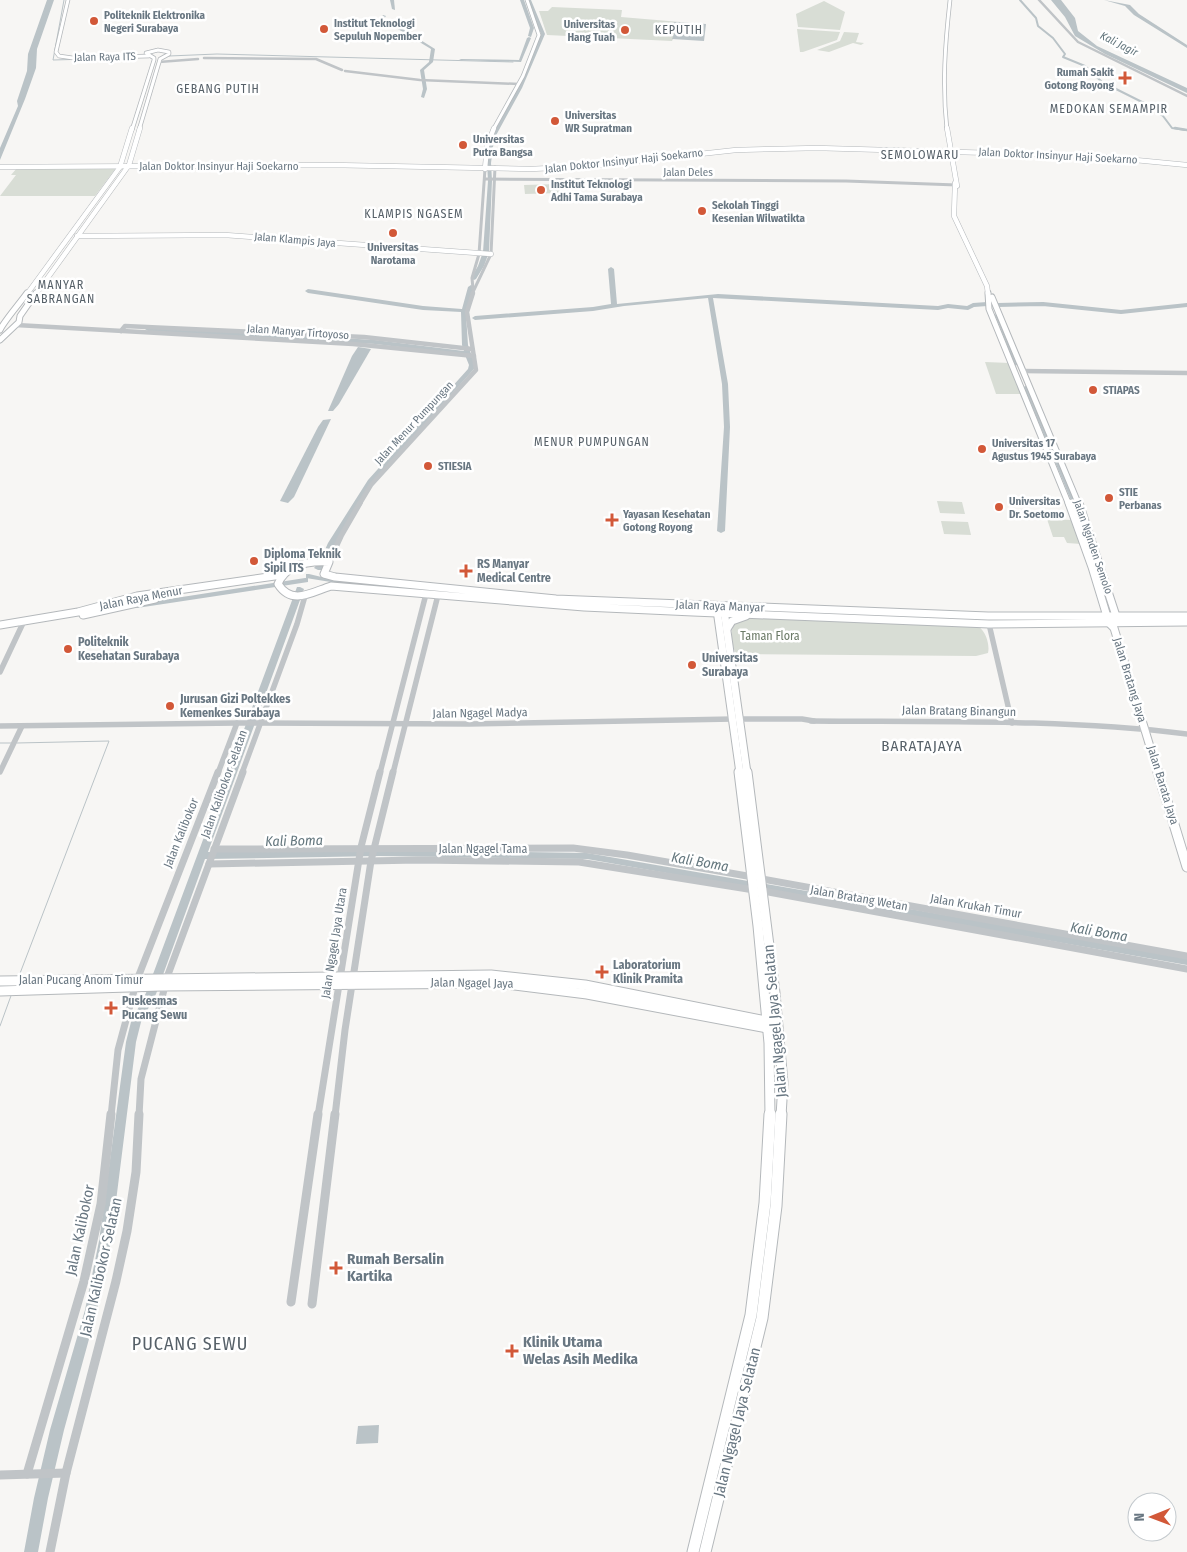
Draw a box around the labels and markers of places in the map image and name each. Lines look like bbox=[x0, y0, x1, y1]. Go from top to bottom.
place label: Politeknik Elektronika Negeri Surabaya bbox=[104, 9, 205, 35]
marker: Politeknik Elektronika Negeri Surabaya bbox=[88, 15, 100, 27]
place label: Institut Teknologi Sepuluh Nopember bbox=[334, 17, 423, 43]
place label: Universitas Hang Tuah bbox=[564, 18, 615, 44]
marker: Institut Teknologi Sepuluh Nopember bbox=[318, 23, 330, 35]
marker: Universitas Hang Tuah bbox=[619, 24, 631, 36]
place label: Rumah Sakit Gotong Royong bbox=[1045, 66, 1115, 92]
marker: Rumah Sakit Gotong Royong bbox=[1118, 71, 1132, 85]
place label: Universitas WR Supratman bbox=[565, 109, 632, 135]
marker: Universitas WR Supratman bbox=[549, 115, 561, 127]
place label: Universitas Putra Bangsa bbox=[473, 133, 533, 159]
marker: Universitas Putra Bangsa bbox=[457, 139, 469, 151]
place label: Institut Teknologi Adhi Tama Surabaya bbox=[550, 178, 643, 204]
marker: Institut Teknologi Adhi Tama Surabaya bbox=[535, 184, 547, 196]
place label: Sekolah Tinggi Kesenian Wilwatikta bbox=[712, 199, 806, 225]
marker: Sekolah Tinggi Kesenian Wilwatikta bbox=[696, 205, 708, 217]
marker: Universitas Narotama bbox=[387, 227, 399, 239]
place label: Universitas Narotama bbox=[367, 241, 419, 267]
marker: STIAPAS bbox=[1087, 384, 1099, 396]
place label: STIAPAS bbox=[1103, 384, 1140, 397]
place label: Universitas 17 Agustus 1945 Surabaya bbox=[991, 437, 1097, 463]
marker: Universitas 17 Agustus 1945 Surabaya bbox=[976, 443, 988, 455]
marker: STIESIA bbox=[422, 460, 434, 472]
place label: STIESIA bbox=[438, 460, 473, 473]
place label: STIE Perbanas bbox=[1119, 486, 1162, 512]
marker: STIE Perbanas bbox=[1103, 492, 1115, 504]
place label: Universitas Dr. Soetomo bbox=[1009, 495, 1065, 521]
marker: Universitas Dr. Soetomo bbox=[993, 501, 1005, 513]
place label: Yayasan Kesehatan Gotong Royong bbox=[622, 508, 711, 534]
marker: Yayasan Kesehatan Gotong Royong bbox=[605, 513, 619, 527]
place label: Diploma Teknik Sipil ITS bbox=[264, 547, 342, 575]
marker: Diploma Teknik Sipil ITS bbox=[248, 555, 260, 567]
place label: RS Manyar Medical Centre bbox=[477, 557, 551, 585]
marker: RS Manyar Medical Centre bbox=[459, 564, 473, 578]
place label: Politeknik Kesehatan Surabaya bbox=[78, 635, 179, 663]
marker: Politeknik Kesehatan Surabaya bbox=[62, 643, 74, 655]
place label: Universitas Surabaya bbox=[702, 651, 759, 679]
marker: Universitas Surabaya bbox=[686, 659, 698, 671]
place label: Jurusan Gizi Poltekkes Kemenkes Surabaya bbox=[179, 692, 291, 720]
marker: Jurusan Gizi Poltekkes Kemenkes Surabaya bbox=[164, 700, 176, 712]
place label: Laboratorium Klinik Pramita bbox=[613, 958, 683, 986]
marker: Laboratorium Klinik Pramita bbox=[595, 965, 609, 979]
place label: Puskesmas Pucang Sewu bbox=[122, 994, 187, 1022]
marker: Puskesmas Pucang Sewu bbox=[104, 1001, 118, 1015]
place label: Rumah Bersalin Kartika bbox=[347, 1250, 444, 1285]
marker: Rumah Bersalin Kartika bbox=[329, 1261, 343, 1275]
place label: Klinik Utama Welas Asih Medika bbox=[523, 1333, 639, 1368]
marker: Klinik Utama Welas Asih Medika bbox=[505, 1344, 519, 1358]

